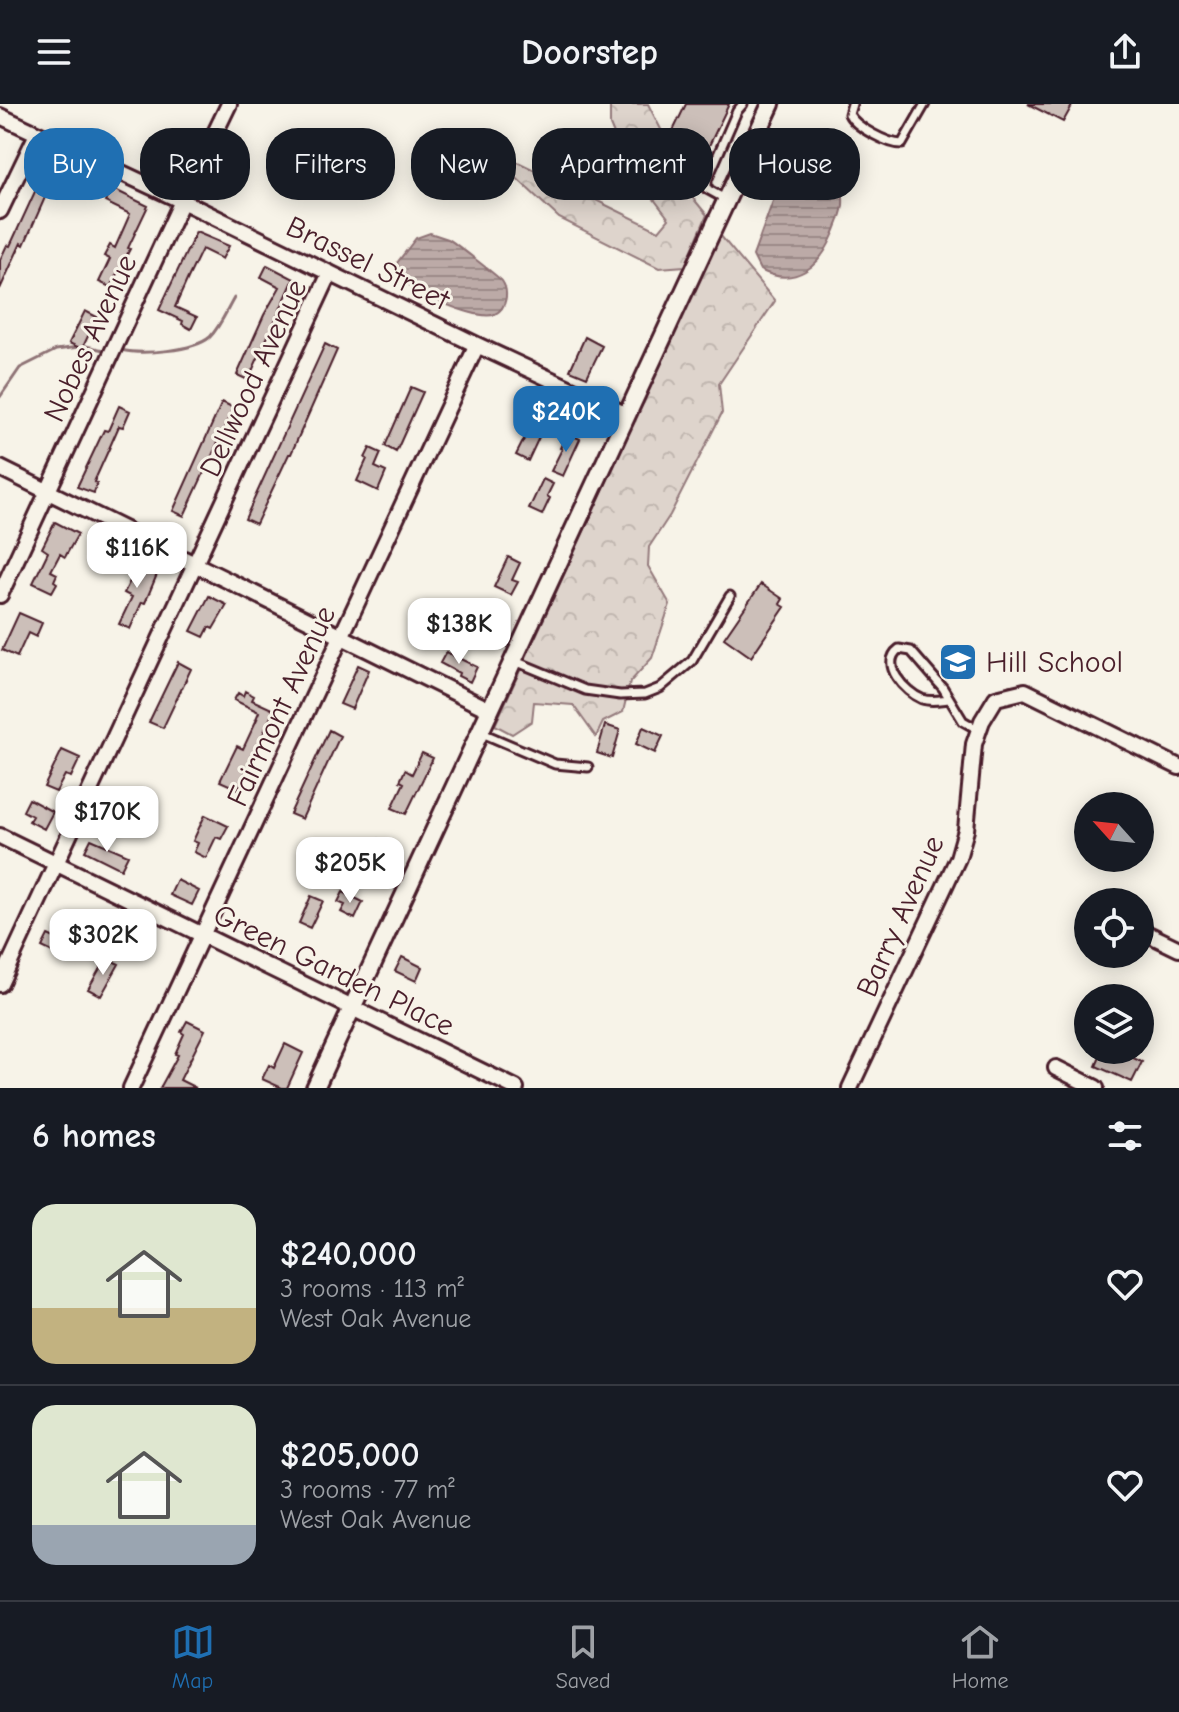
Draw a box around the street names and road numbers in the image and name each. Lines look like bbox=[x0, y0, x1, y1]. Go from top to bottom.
street label: Brassel Street bbox=[281, 209, 456, 319]
street label: Nobes Avenue bbox=[36, 249, 144, 427]
street label: Dellwood Avenue bbox=[192, 274, 314, 482]
street label: Fairmont Avenue bbox=[220, 600, 343, 812]
street label: Barry Avenue bbox=[849, 830, 952, 1002]
street label: Green Garden Place bbox=[208, 897, 460, 1044]

